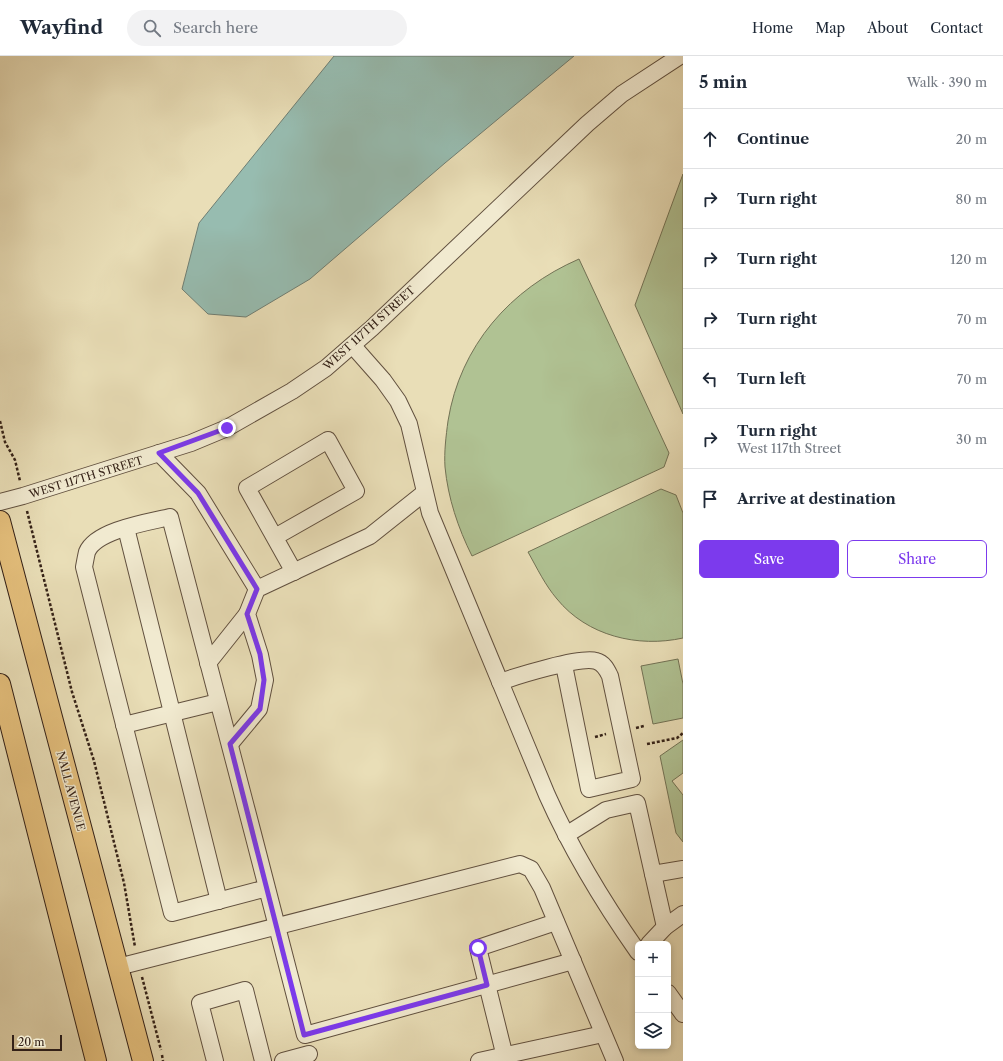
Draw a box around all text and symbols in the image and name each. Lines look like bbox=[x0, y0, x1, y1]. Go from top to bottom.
search box bbox=[127, 10, 407, 46]
text: Wayfind bbox=[20, 16, 103, 39]
icon: search bbox=[141, 17, 163, 39]
text: Search here bbox=[173, 18, 258, 37]
text: Home bbox=[752, 19, 793, 37]
text: Map bbox=[815, 19, 845, 37]
text: About bbox=[867, 19, 908, 37]
text: Contact bbox=[930, 19, 983, 37]
text: 5 min bbox=[699, 72, 747, 92]
text: Walk · 390 m bbox=[907, 74, 987, 90]
icon: ahead bbox=[699, 128, 721, 150]
text: Continue bbox=[737, 129, 809, 148]
text: 20 m bbox=[956, 131, 987, 147]
icon: right bbox=[699, 188, 721, 210]
text: Turn right bbox=[737, 189, 817, 208]
text: 80 m bbox=[955, 191, 987, 207]
icon: right bbox=[699, 248, 721, 270]
text: Turn right bbox=[737, 249, 817, 268]
text: 120 m bbox=[950, 251, 987, 267]
street label: WEST 117TH STREET bbox=[319, 283, 418, 374]
icon: right bbox=[699, 308, 721, 330]
text: Turn right bbox=[737, 309, 817, 328]
text: 70 m bbox=[957, 311, 987, 327]
icon: left bbox=[699, 368, 721, 390]
text: Turn left bbox=[737, 369, 806, 388]
text: 70 m bbox=[957, 371, 987, 387]
route end bbox=[218, 419, 236, 437]
text: Turn right bbox=[737, 421, 817, 440]
icon: right bbox=[699, 428, 721, 450]
text: 30 m bbox=[956, 431, 987, 447]
text: West 117th Street bbox=[737, 440, 841, 456]
street label: WEST 117TH STREET bbox=[26, 453, 145, 501]
icon: arrive bbox=[699, 488, 721, 510]
text: Arrive at destination bbox=[737, 489, 896, 508]
button: Save bbox=[699, 540, 839, 578]
button: Share bbox=[847, 540, 987, 578]
street label: NALL AVENUE bbox=[54, 750, 88, 833]
route start bbox=[469, 939, 487, 957]
map controls bbox=[635, 941, 671, 1049]
button: + bbox=[635, 941, 671, 977]
button: − bbox=[635, 977, 671, 1013]
button: layers bbox=[635, 1013, 671, 1049]
scale bar bbox=[12, 1033, 62, 1052]
text: 20 m bbox=[18, 1035, 44, 1049]

